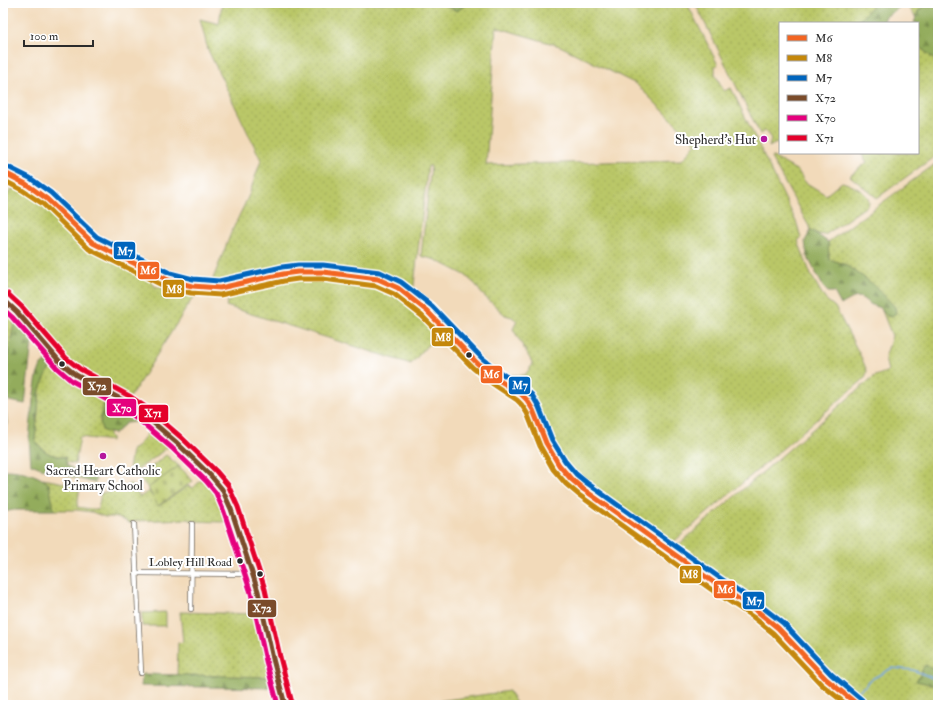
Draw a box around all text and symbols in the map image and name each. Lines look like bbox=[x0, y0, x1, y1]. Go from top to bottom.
scale bar bbox=[24, 22, 93, 48]
legend bbox=[779, 22, 919, 154]
text: 100 m bbox=[30, 29, 59, 44]
text: M6 bbox=[815, 31, 834, 46]
text: M8 bbox=[815, 51, 833, 66]
text: M7 bbox=[815, 71, 833, 86]
text: X72 bbox=[815, 91, 836, 106]
text: X70 bbox=[815, 111, 836, 126]
text: X71 bbox=[815, 131, 834, 146]
place label: Shepherd's Hut bbox=[675, 132, 756, 149]
marker: Shepherd's Hut bbox=[759, 134, 769, 144]
line badge: M7 bbox=[113, 241, 136, 260]
text: M7 bbox=[116, 245, 134, 258]
line badge: M6 bbox=[137, 261, 160, 280]
text: M6 bbox=[139, 264, 158, 277]
line badge: M8 bbox=[162, 279, 185, 298]
text: M8 bbox=[165, 283, 183, 296]
line badge: M8 bbox=[431, 327, 454, 347]
text: M8 bbox=[434, 331, 452, 344]
unlabelled marker bbox=[464, 350, 474, 360]
unlabelled marker bbox=[57, 359, 67, 369]
line badge: M6 bbox=[480, 365, 503, 384]
text: M6 bbox=[482, 368, 501, 381]
line badge: M7 bbox=[508, 376, 531, 395]
line badge: X72 bbox=[82, 377, 112, 396]
text: M7 bbox=[511, 379, 529, 392]
text: X72 bbox=[87, 380, 107, 393]
line badge: X70 bbox=[106, 398, 137, 417]
text: X70 bbox=[112, 402, 132, 415]
line badge: X71 bbox=[138, 404, 169, 423]
text: X71 bbox=[144, 407, 162, 420]
marker: Sacred Heart Catholic Primary School bbox=[98, 451, 108, 461]
place label: Sacred Heart Catholic Primary School bbox=[46, 463, 160, 495]
place label: Lobley Hill Road bbox=[149, 555, 232, 570]
marker: Lobley Hill Road bbox=[235, 556, 245, 566]
line badge: M8 bbox=[679, 565, 702, 584]
text: M8 bbox=[681, 568, 699, 581]
unlabelled marker bbox=[255, 569, 265, 579]
line badge: M6 bbox=[713, 580, 736, 599]
text: M6 bbox=[716, 583, 735, 596]
line badge: M7 bbox=[742, 591, 765, 610]
text: M7 bbox=[745, 595, 763, 608]
line badge: X72 bbox=[247, 599, 277, 618]
text: X72 bbox=[252, 602, 272, 615]

